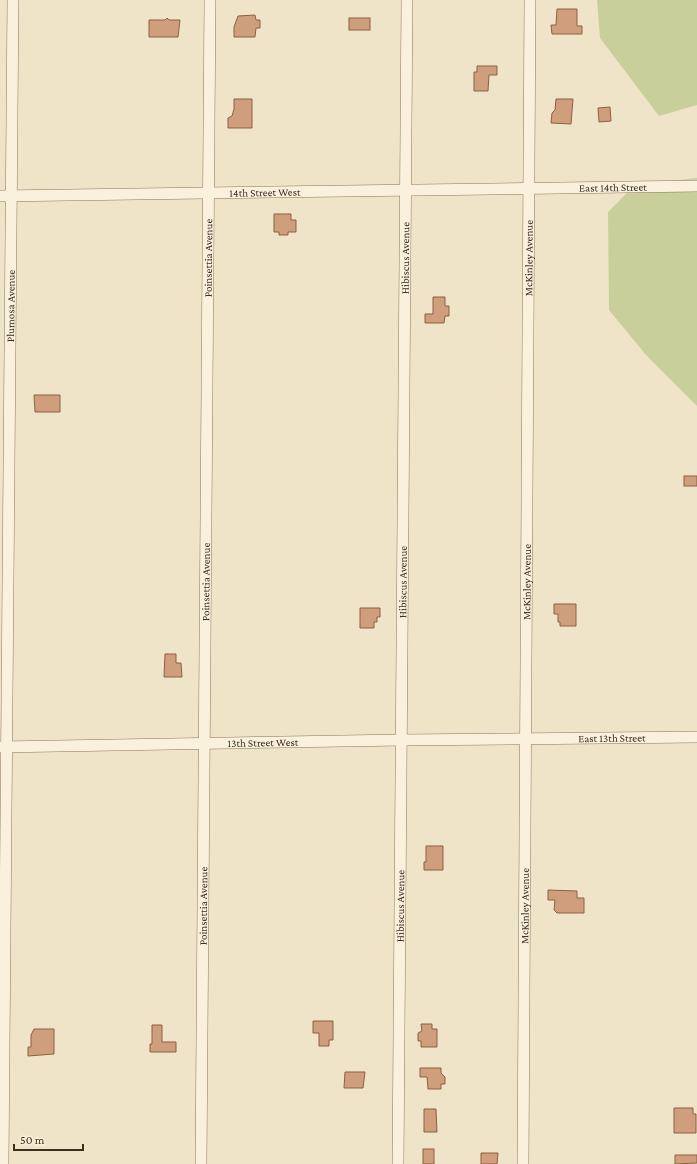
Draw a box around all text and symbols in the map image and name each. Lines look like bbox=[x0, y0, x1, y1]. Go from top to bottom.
street label: East 14th Street bbox=[579, 181, 647, 194]
street label: 14th Street West bbox=[229, 186, 301, 199]
street label: Poinsettia Avenue bbox=[202, 219, 214, 297]
street label: McKinley Avenue bbox=[522, 220, 535, 296]
street label: Hibiscus Avenue bbox=[399, 222, 411, 294]
street label: Plumosa Avenue bbox=[4, 270, 17, 342]
street label: Poinsettia Avenue bbox=[199, 543, 212, 621]
street label: McKinley Avenue bbox=[520, 544, 534, 620]
street label: Hibiscus Avenue bbox=[396, 546, 409, 618]
street label: East 13th Street bbox=[578, 732, 646, 744]
street label: 13th Street West bbox=[227, 736, 299, 749]
street label: Poinsettia Avenue bbox=[197, 867, 209, 945]
street label: McKinley Avenue bbox=[518, 868, 532, 944]
street label: Hibiscus Avenue bbox=[394, 870, 406, 942]
scale bar bbox=[14, 1126, 83, 1152]
text: 50 m bbox=[20, 1133, 45, 1147]

